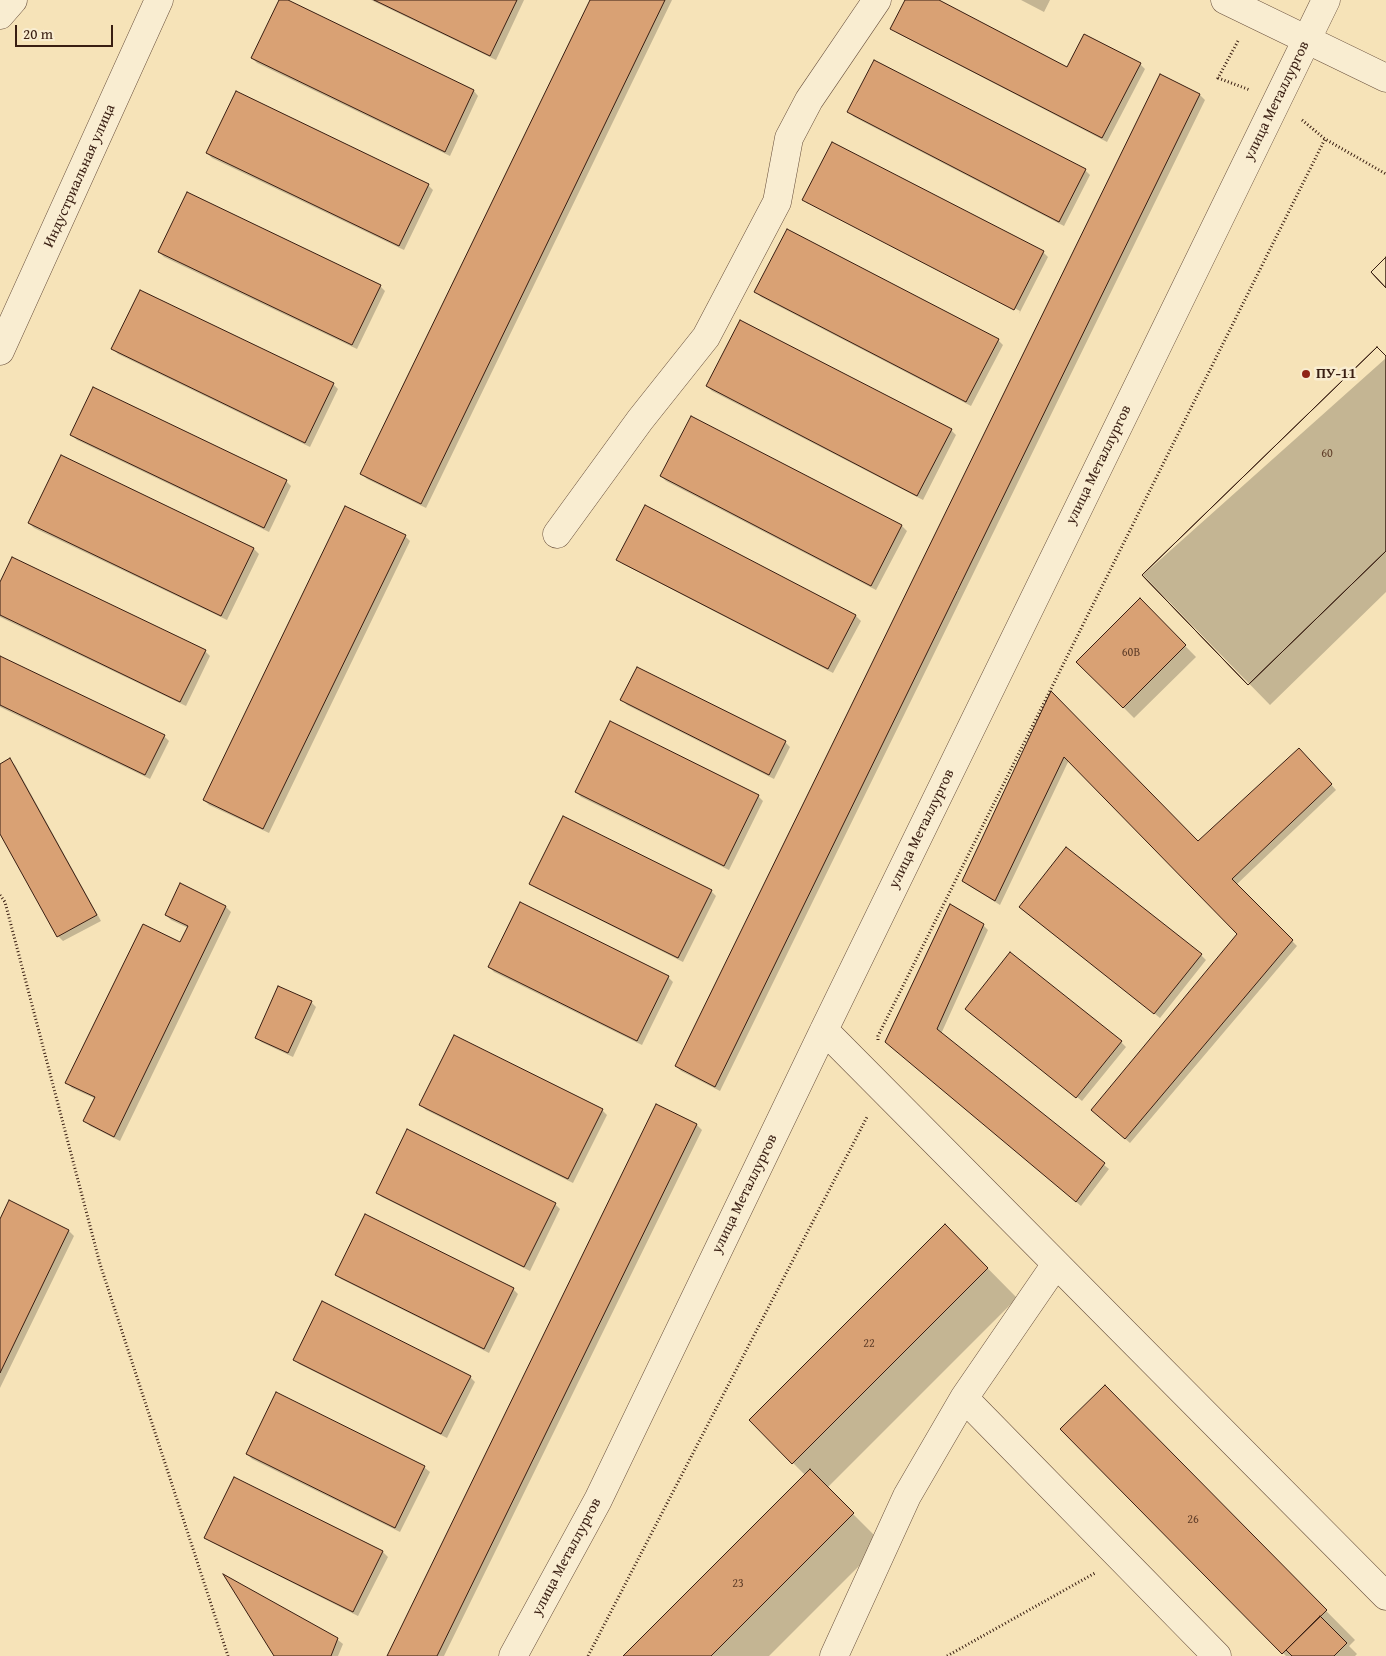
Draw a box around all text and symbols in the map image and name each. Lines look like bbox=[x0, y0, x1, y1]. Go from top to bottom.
scale bar bbox=[18, 15, 115, 47]
text: 20 m bbox=[23, 23, 53, 44]
street label: улица Металлургов bbox=[1240, 38, 1314, 164]
street label: Индустриальная улица bbox=[40, 101, 120, 251]
place label: ПУ-11 bbox=[1316, 365, 1356, 383]
marker: ПУ-11 bbox=[1300, 368, 1312, 380]
street label: улица Металлургов bbox=[1062, 402, 1136, 528]
house number: 60 bbox=[1321, 447, 1333, 461]
house number: 60В bbox=[1122, 646, 1140, 660]
street label: улица Металлургов bbox=[885, 766, 959, 892]
street label: улица Металлургов bbox=[708, 1131, 782, 1257]
house number: 22 bbox=[863, 1337, 875, 1351]
street label: улица Металлургов bbox=[528, 1495, 606, 1619]
house number: 26 bbox=[1187, 1513, 1199, 1527]
house number: 23 bbox=[732, 1577, 744, 1591]

